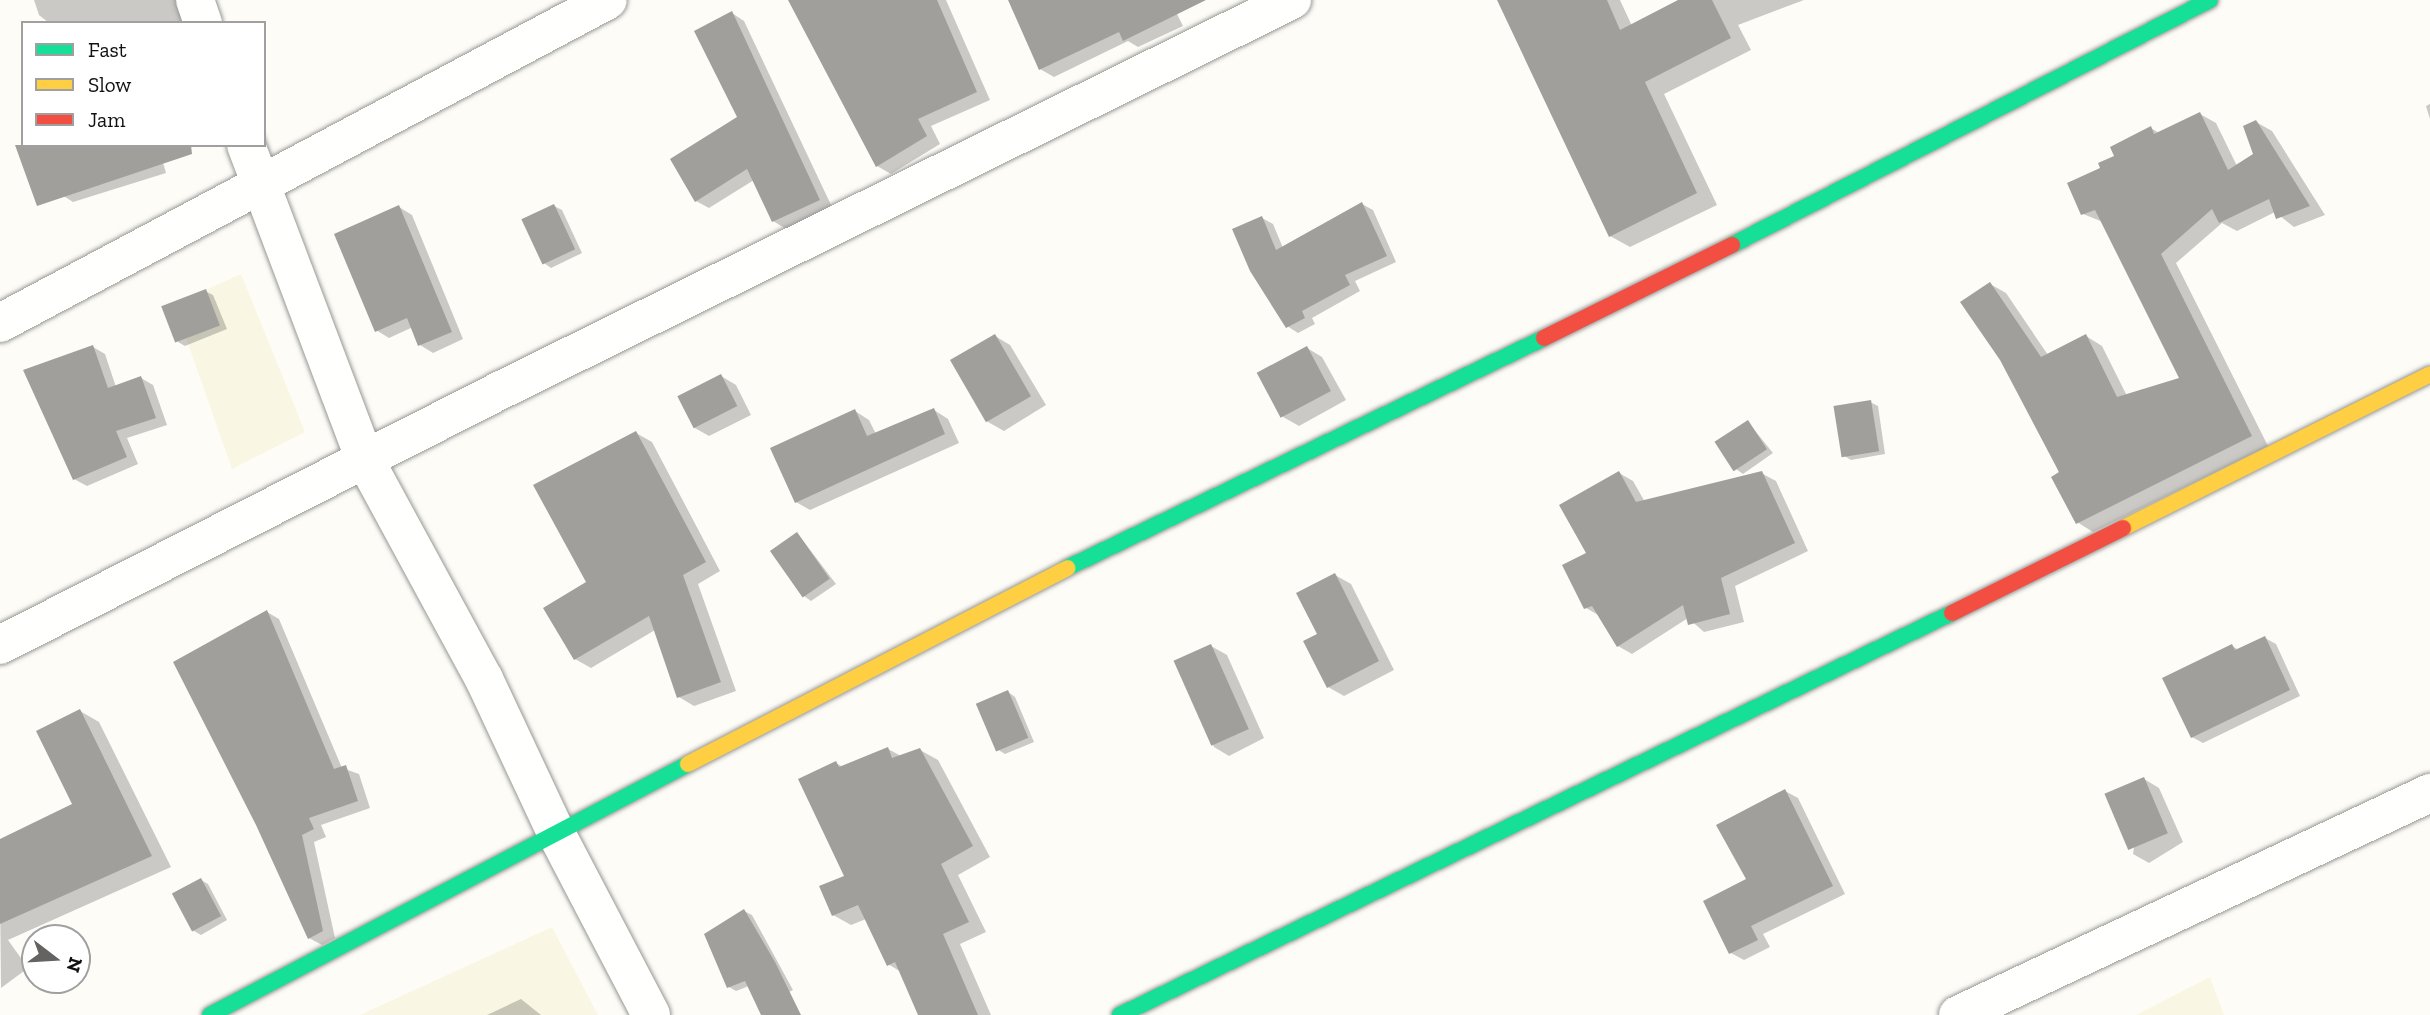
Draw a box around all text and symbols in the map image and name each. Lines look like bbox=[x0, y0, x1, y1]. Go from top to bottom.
legend bbox=[21, 21, 266, 147]
text: Fast bbox=[88, 37, 127, 62]
text: Slow bbox=[88, 72, 131, 97]
text: Jam bbox=[88, 107, 125, 132]
north arrow bbox=[21, 924, 91, 994]
text: N bbox=[62, 954, 88, 975]

